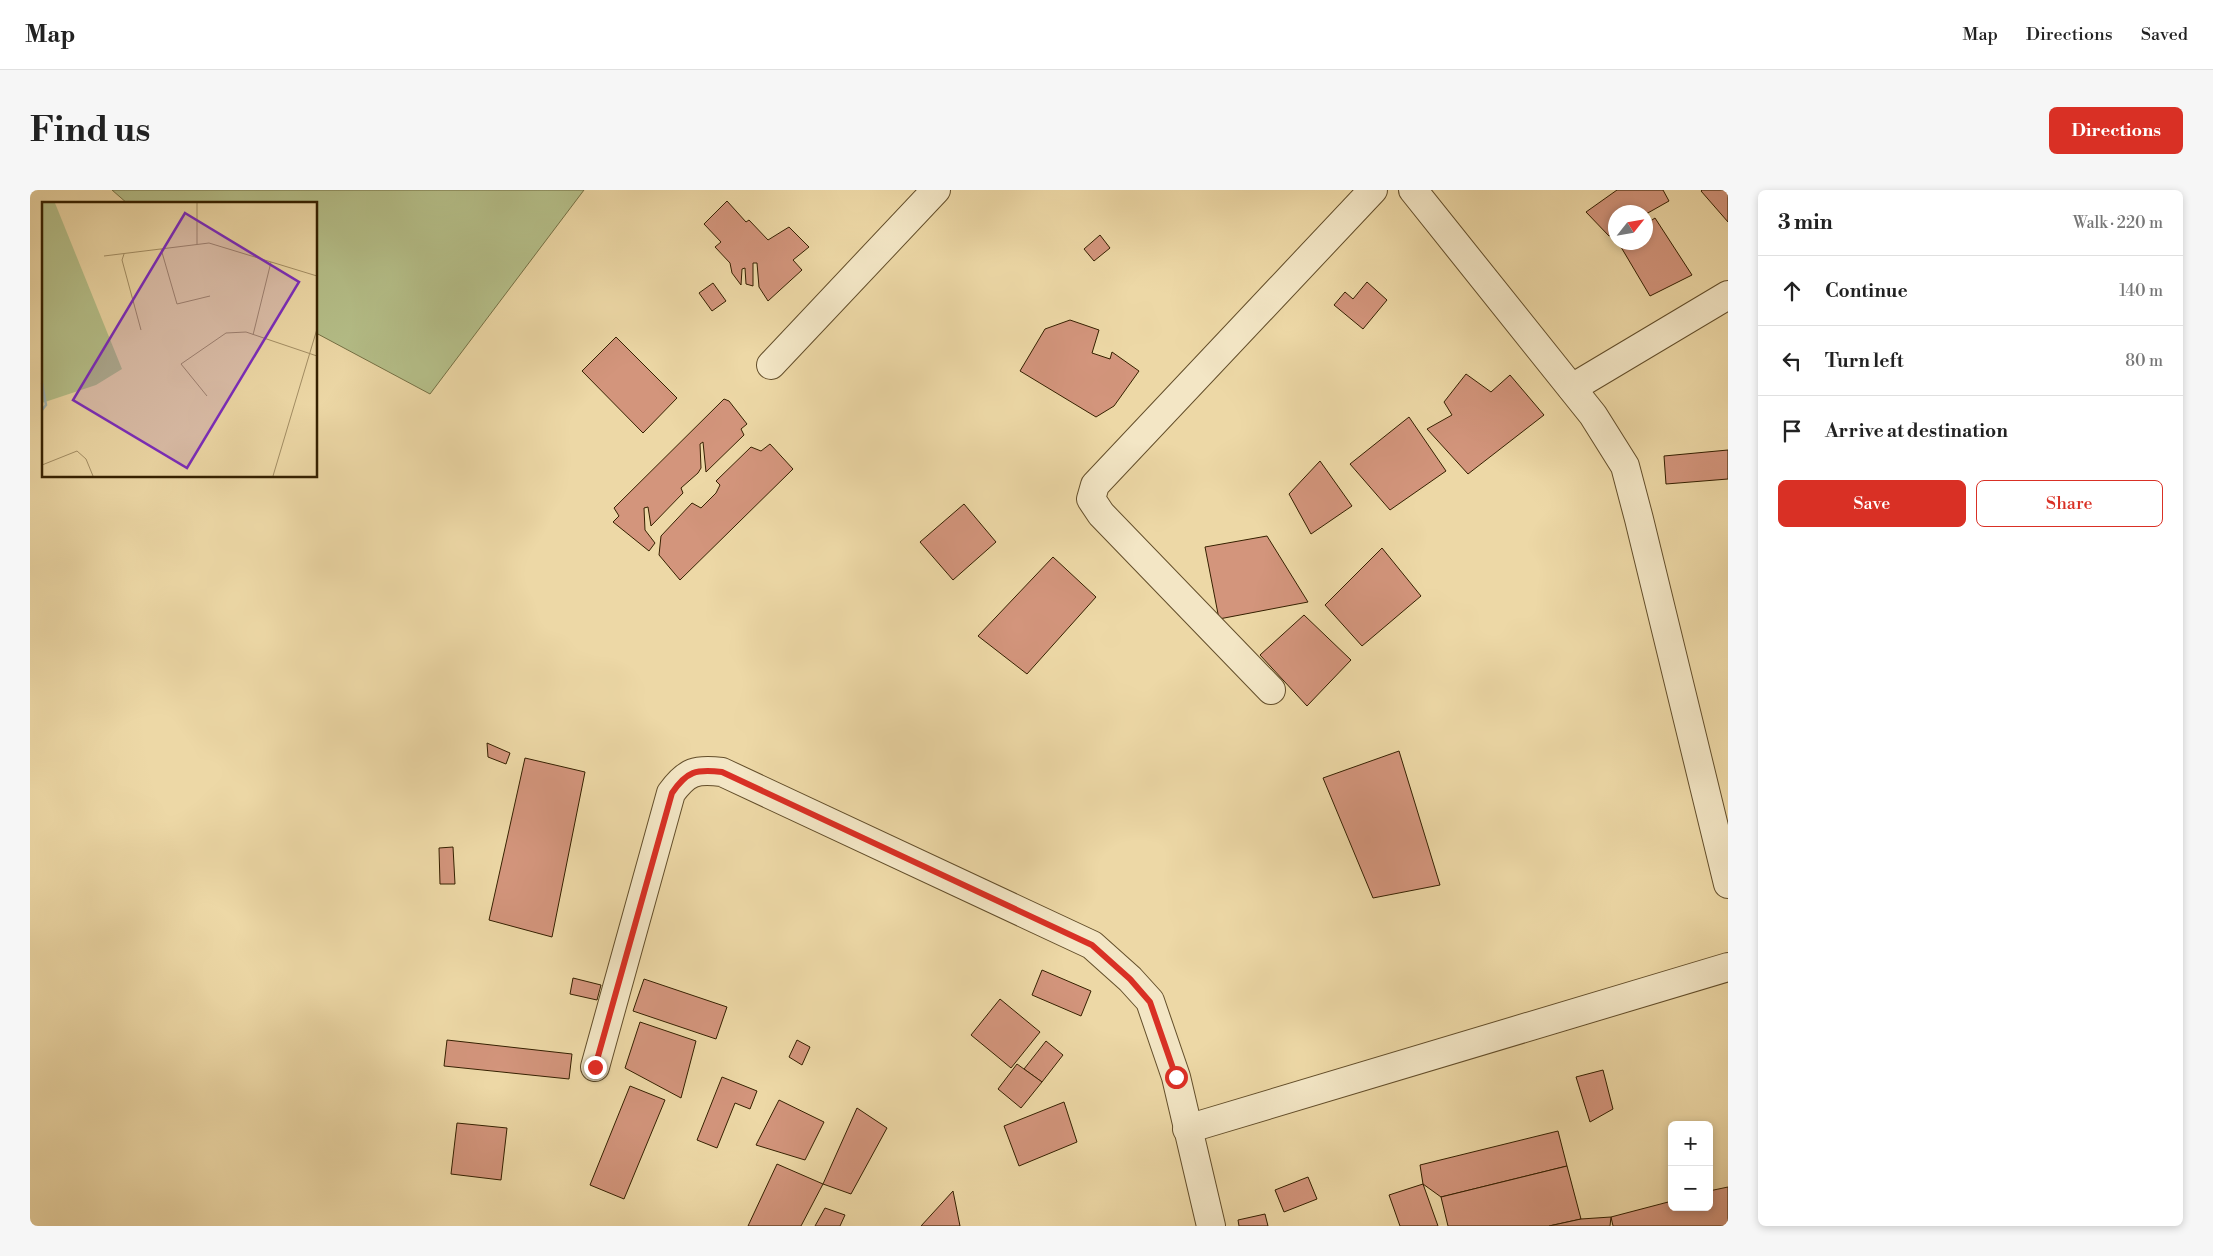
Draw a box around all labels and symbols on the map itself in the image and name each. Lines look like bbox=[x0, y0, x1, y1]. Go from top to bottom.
inset map bbox=[42, 202, 318, 478]
north arrow bbox=[1608, 205, 1653, 250]
route end bbox=[584, 1056, 607, 1079]
route start bbox=[1165, 1066, 1188, 1089]

